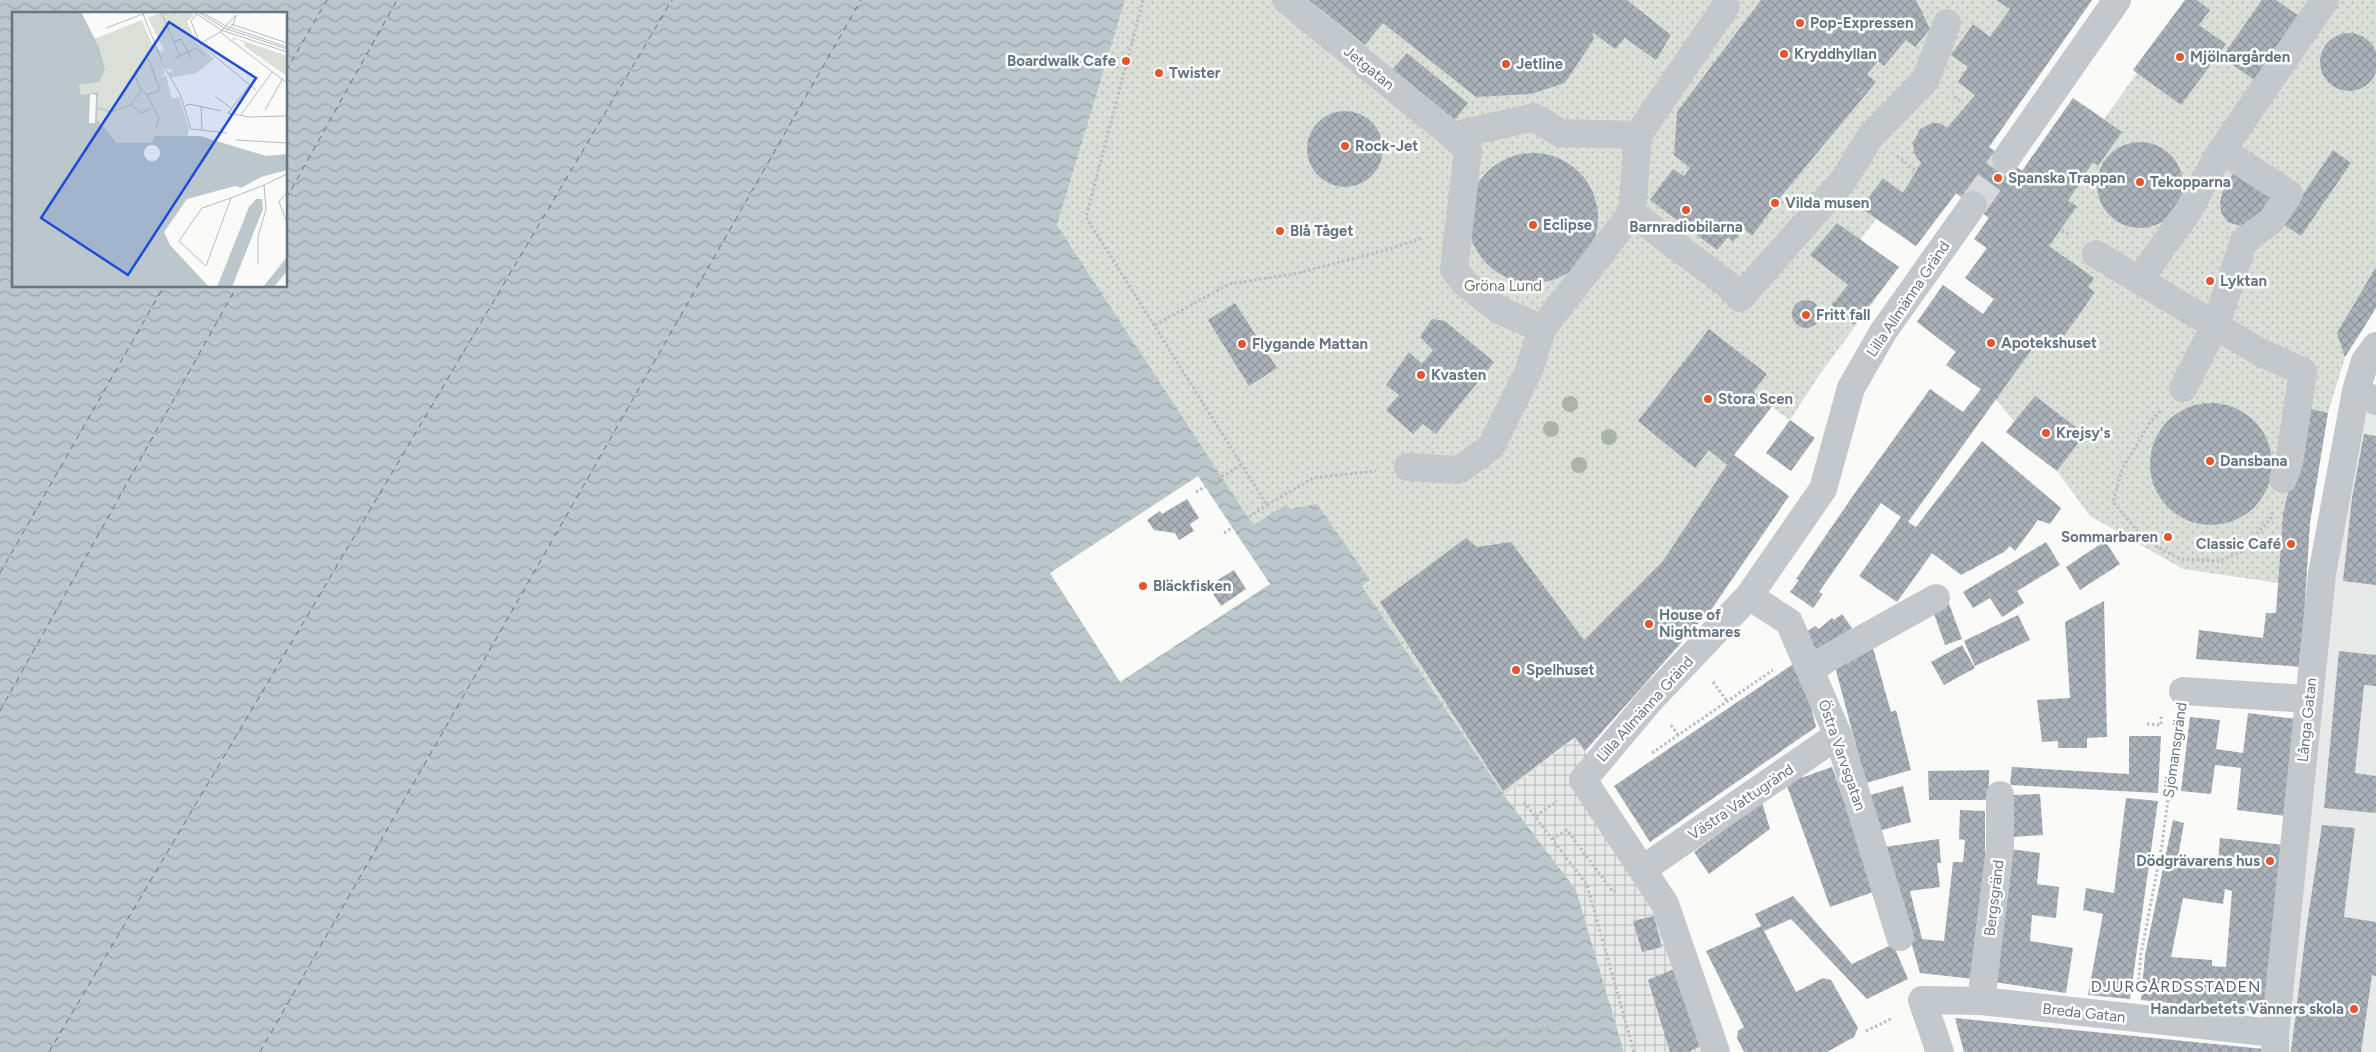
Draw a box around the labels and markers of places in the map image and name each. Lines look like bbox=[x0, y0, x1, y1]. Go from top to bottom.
place label: Pop-Expressen bbox=[1810, 14, 1913, 32]
marker: Pop-Expressen bbox=[1794, 17, 1806, 29]
place label: Kryddhyllan bbox=[1794, 45, 1877, 63]
marker: Kryddhyllan bbox=[1778, 48, 1790, 60]
place label: Mjölnargården bbox=[2190, 48, 2290, 66]
marker: Mjölnargården bbox=[2174, 51, 2186, 63]
place label: Boardwalk Cafe bbox=[1007, 52, 1117, 70]
marker: Boardwalk Cafe bbox=[1120, 55, 1132, 67]
place label: Jetline bbox=[1516, 55, 1564, 73]
marker: Jetline bbox=[1500, 58, 1512, 70]
place label: Twister bbox=[1169, 64, 1221, 82]
marker: Twister bbox=[1153, 67, 1165, 79]
place label: Rock-Jet bbox=[1355, 137, 1418, 155]
marker: Rock-Jet bbox=[1339, 140, 1351, 152]
place label: Spanska Trappan bbox=[2008, 169, 2125, 187]
marker: Spanska Trappan bbox=[1992, 172, 2004, 184]
place label: Tekopparna bbox=[2150, 173, 2231, 191]
marker: Tekopparna bbox=[2134, 176, 2146, 188]
place label: Vilda musen bbox=[1785, 194, 1869, 212]
marker: Vilda musen bbox=[1769, 197, 1781, 209]
marker: Barnradiobilarna bbox=[1680, 204, 1692, 216]
place label: Eclipse bbox=[1543, 216, 1593, 234]
place label: Barnradiobilarna bbox=[1629, 218, 1743, 236]
marker: Eclipse bbox=[1527, 219, 1539, 231]
place label: Blå Tåget bbox=[1290, 222, 1353, 240]
marker: Blå Tåget bbox=[1274, 225, 1286, 237]
place label: Lyktan bbox=[2220, 272, 2267, 290]
marker: Lyktan bbox=[2204, 275, 2216, 287]
place label: Fritt fall bbox=[1816, 306, 1871, 324]
marker: Fritt fall bbox=[1800, 309, 1812, 321]
place label: Apotekshuset bbox=[2001, 334, 2097, 352]
place label: Flygande Mattan bbox=[1252, 335, 1368, 353]
marker: Apotekshuset bbox=[1985, 337, 1997, 349]
marker: Flygande Mattan bbox=[1236, 338, 1248, 350]
place label: Kvasten bbox=[1431, 366, 1486, 384]
marker: Kvasten bbox=[1415, 369, 1427, 381]
place label: Stora Scen bbox=[1718, 390, 1793, 408]
marker: Stora Scen bbox=[1702, 393, 1714, 405]
place label: Krejsy's bbox=[2056, 424, 2111, 442]
marker: Krejsy's bbox=[2040, 427, 2052, 439]
place label: Dansbana bbox=[2220, 452, 2287, 470]
marker: Dansbana bbox=[2204, 455, 2216, 467]
place label: Sommarbaren bbox=[2061, 528, 2158, 546]
marker: Sommarbaren bbox=[2162, 531, 2174, 543]
place label: Classic Café bbox=[2196, 535, 2282, 553]
marker: Classic Café bbox=[2285, 538, 2297, 550]
place label: Bläckfisken bbox=[1153, 577, 1231, 595]
marker: Bläckfisken bbox=[1137, 580, 1149, 592]
place label: House of Nightmares bbox=[1659, 606, 1740, 641]
marker: House of Nightmares bbox=[1643, 618, 1655, 630]
place label: Spelhuset bbox=[1526, 661, 1595, 679]
marker: Spelhuset bbox=[1510, 664, 1522, 676]
place label: Dödgrävarens hus bbox=[2136, 852, 2260, 870]
marker: Dödgrävarens hus bbox=[2264, 855, 2276, 867]
place label: Handarbetets Vänners skola bbox=[2150, 1000, 2344, 1018]
marker: Handarbetets Vänners skola bbox=[2348, 1003, 2360, 1015]

